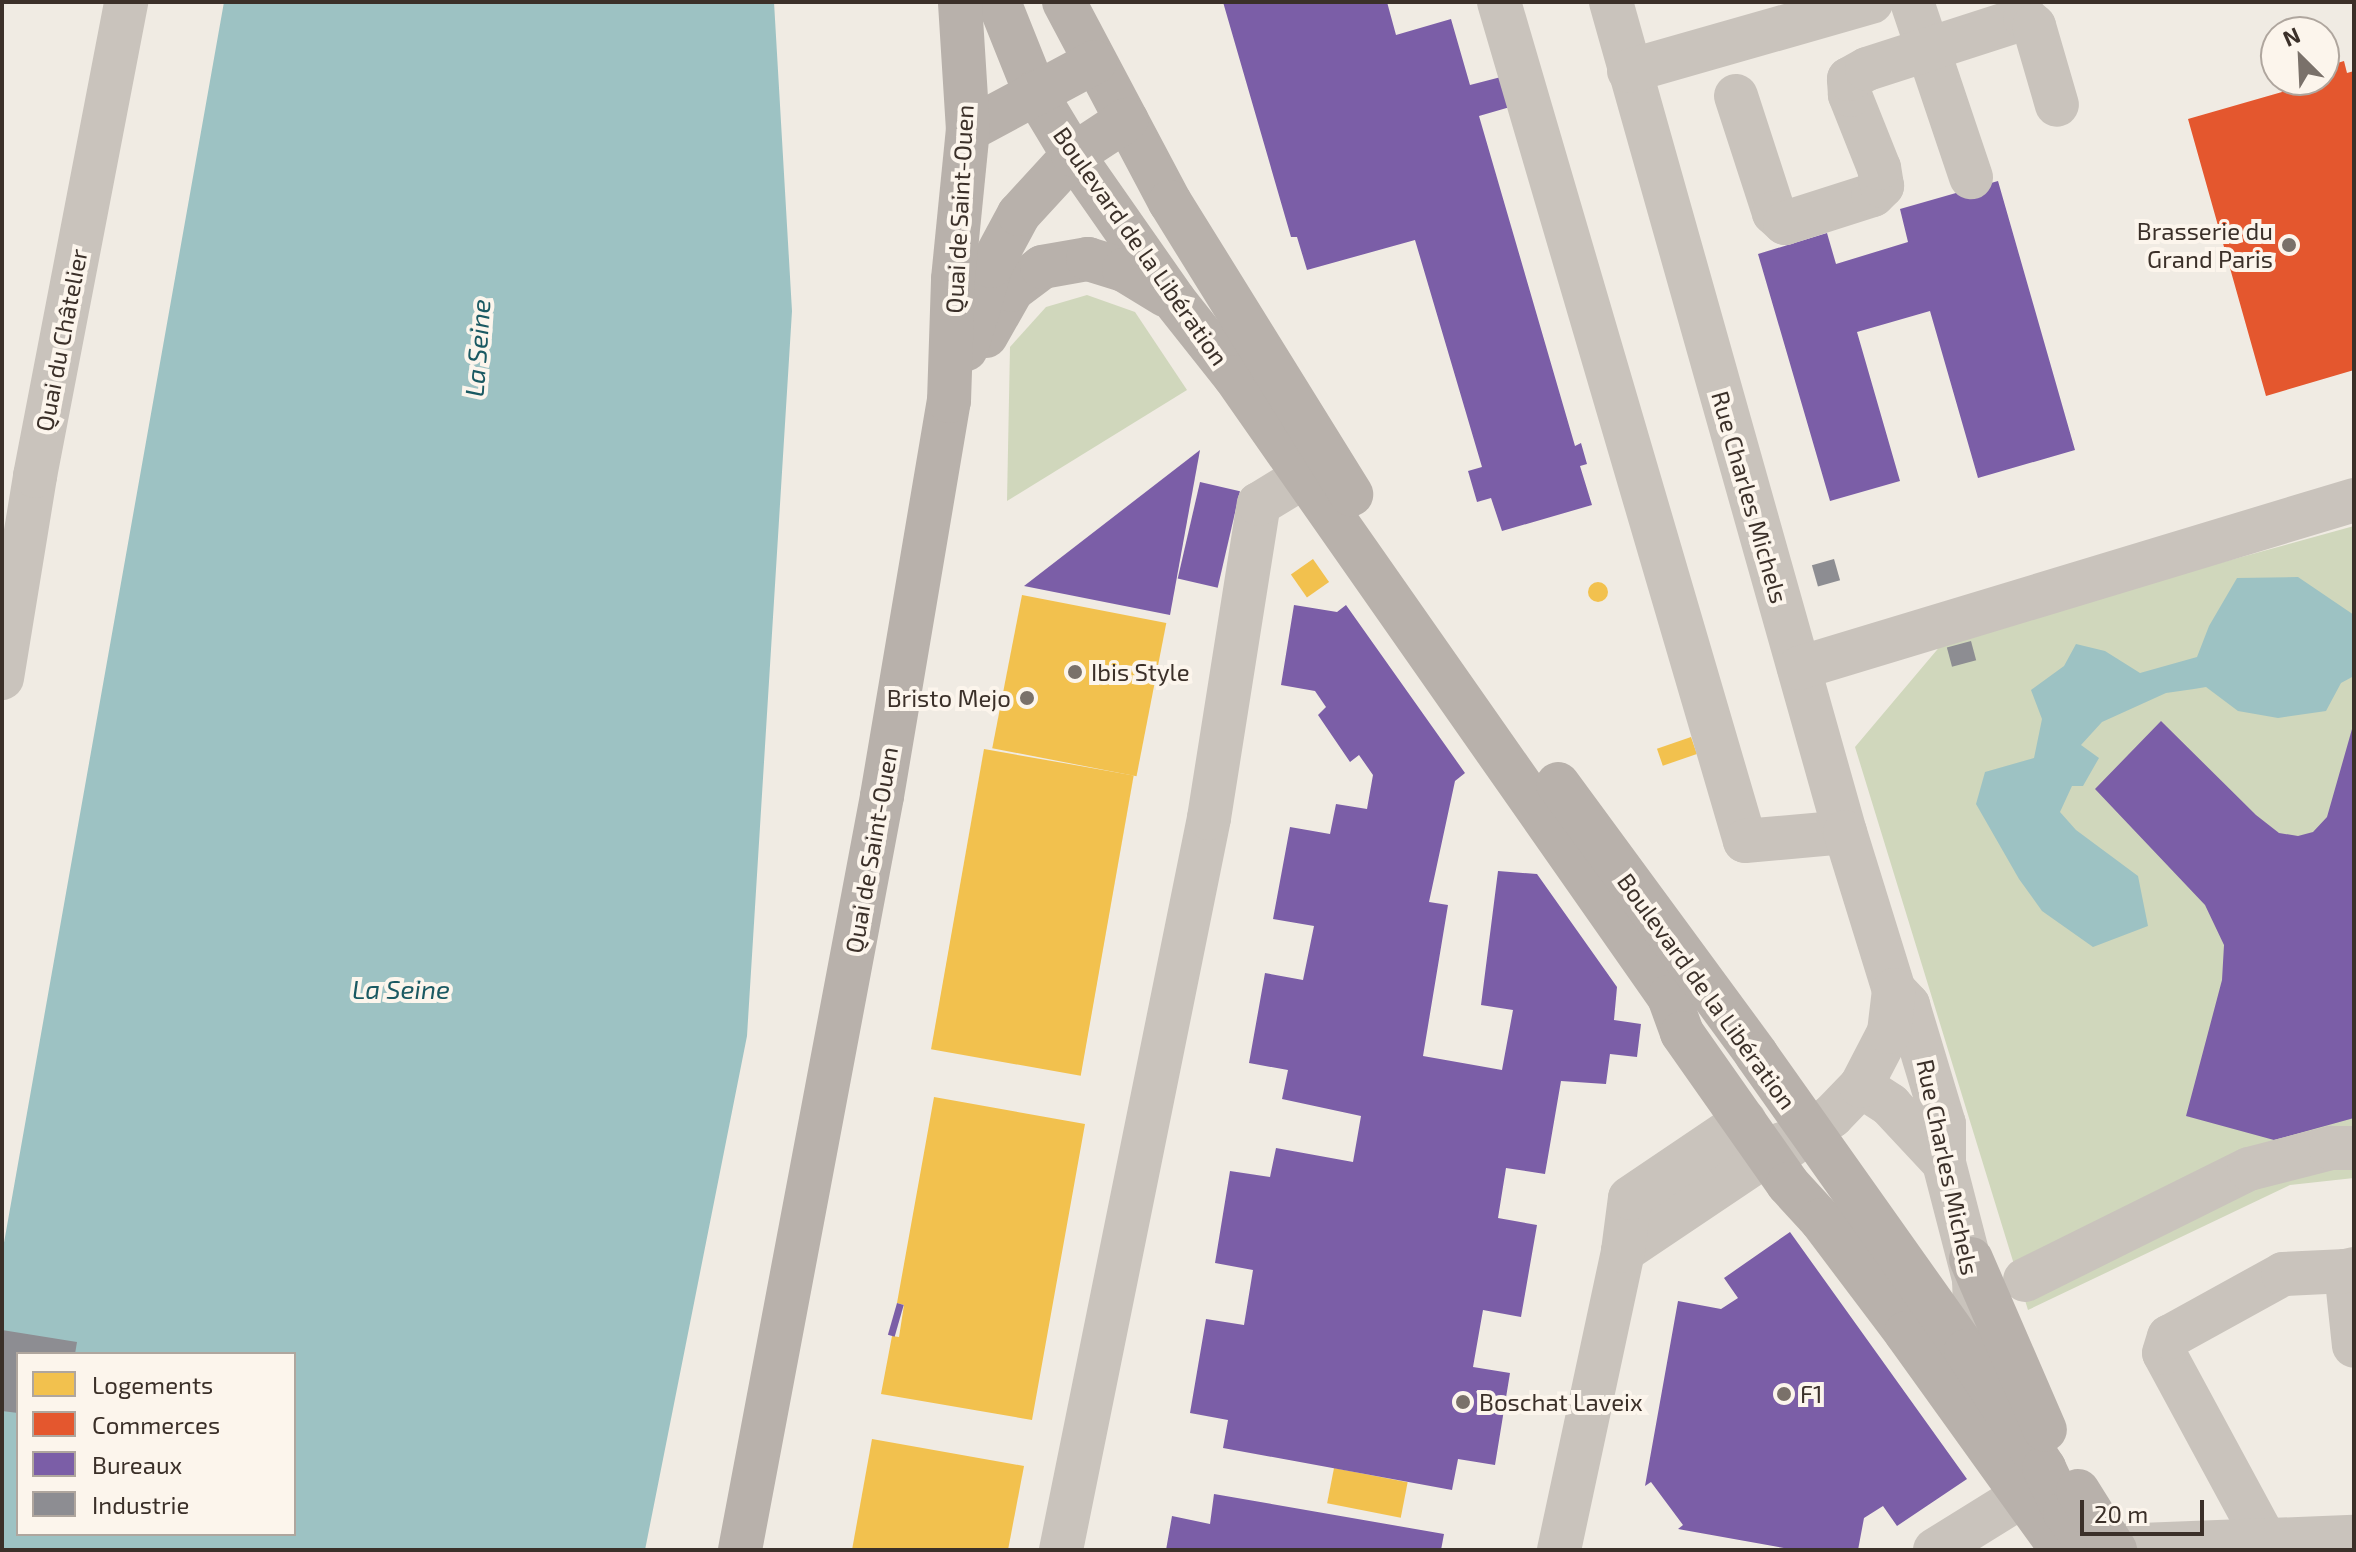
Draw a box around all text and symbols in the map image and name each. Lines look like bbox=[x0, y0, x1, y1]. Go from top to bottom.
north arrow bbox=[2260, 16, 2340, 96]
text: N bbox=[2278, 21, 2304, 51]
street label: Quai de Saint-Ouen bbox=[939, 104, 979, 314]
street label: Boulevard de la Libération bbox=[1048, 121, 1234, 371]
place label: Brasserie du Grand Paris bbox=[2137, 217, 2273, 273]
marker: Brasserie du Grand Paris bbox=[2280, 236, 2298, 254]
street label: Quai du Châtelier bbox=[29, 246, 93, 434]
water label: La Seine bbox=[458, 298, 496, 398]
street label: Rue Charles Michels bbox=[1706, 387, 1794, 607]
place label: Ibis Style bbox=[1091, 658, 1190, 686]
marker: Ibis Style bbox=[1066, 663, 1084, 681]
place label: Bristo Mejo bbox=[887, 684, 1011, 712]
marker: Bristo Mejo bbox=[1018, 689, 1036, 707]
street label: Quai de Saint-Ouen bbox=[839, 745, 903, 955]
street label: Boulevard de la Libération bbox=[1612, 868, 1802, 1114]
water label: La Seine bbox=[352, 973, 450, 1005]
street label: Rue Charles Michels bbox=[1911, 1057, 1985, 1277]
legend bbox=[16, 1352, 296, 1536]
text: Logements bbox=[92, 1370, 213, 1399]
place label: F1 bbox=[1800, 1380, 1822, 1408]
marker: F1 bbox=[1775, 1385, 1793, 1403]
place label: Boschat Laveix bbox=[1479, 1388, 1643, 1416]
marker: Boschat Laveix bbox=[1454, 1393, 1472, 1411]
text: Commerces bbox=[92, 1410, 220, 1439]
text: Bureaux bbox=[92, 1450, 182, 1479]
scale bar bbox=[2084, 1484, 2208, 1534]
text: Industrie bbox=[92, 1490, 189, 1519]
text: 20 m bbox=[2094, 1499, 2148, 1528]

